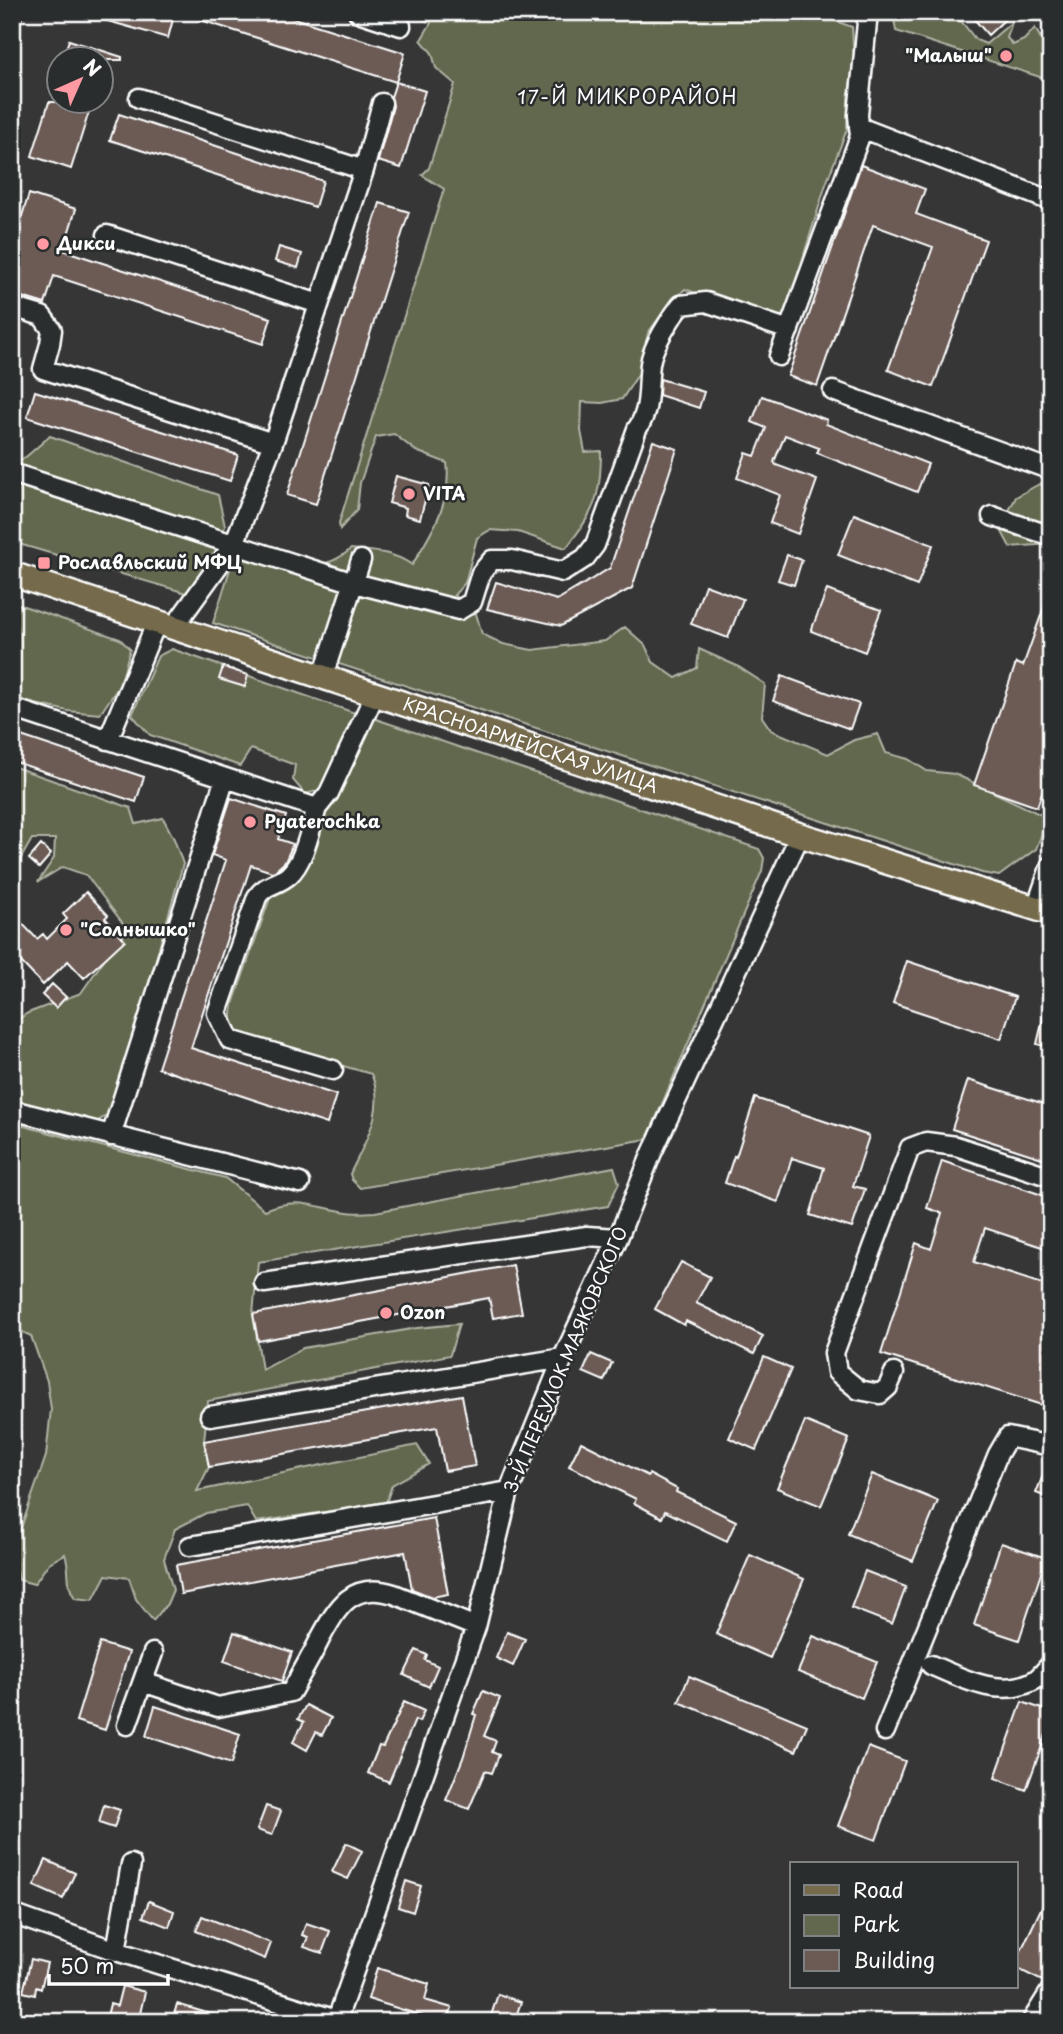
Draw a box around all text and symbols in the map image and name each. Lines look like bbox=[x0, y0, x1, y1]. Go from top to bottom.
place label: "Малыш" bbox=[905, 41, 992, 68]
north arrow bbox=[46, 46, 116, 116]
marker: "Малыш" bbox=[998, 48, 1014, 64]
text: N bbox=[78, 52, 108, 82]
district label: 17-Й МИКРОРАЙОН bbox=[517, 82, 739, 110]
place label: Дикси bbox=[56, 229, 115, 256]
marker: Дикси bbox=[35, 236, 51, 252]
place label: VITA bbox=[423, 479, 466, 506]
marker: VITA bbox=[401, 486, 417, 502]
place label: Рославльский МФЦ bbox=[58, 548, 242, 575]
marker: Рославльский МФЦ bbox=[36, 555, 52, 571]
street label: КРАСНОАРМЕЙСКАЯ УЛИЦА bbox=[400, 689, 662, 799]
place label: Pyaterochka bbox=[264, 807, 380, 834]
marker: Pyaterochka bbox=[242, 814, 258, 830]
place label: "Солнышко" bbox=[80, 915, 196, 942]
marker: "Солнышко" bbox=[58, 922, 74, 938]
street label: 3-Й ПЕРЕУЛОК МАЯКОВСКОГО bbox=[496, 1222, 633, 1497]
place label: Ozon bbox=[400, 1298, 445, 1325]
marker: Ozon bbox=[378, 1305, 394, 1321]
legend bbox=[790, 1862, 1018, 1988]
text: Road bbox=[853, 1873, 904, 1905]
text: Park bbox=[853, 1907, 900, 1939]
scale bar bbox=[49, 1943, 168, 1987]
text: Building bbox=[853, 1943, 935, 1975]
text: 50 m bbox=[60, 1949, 114, 1981]

